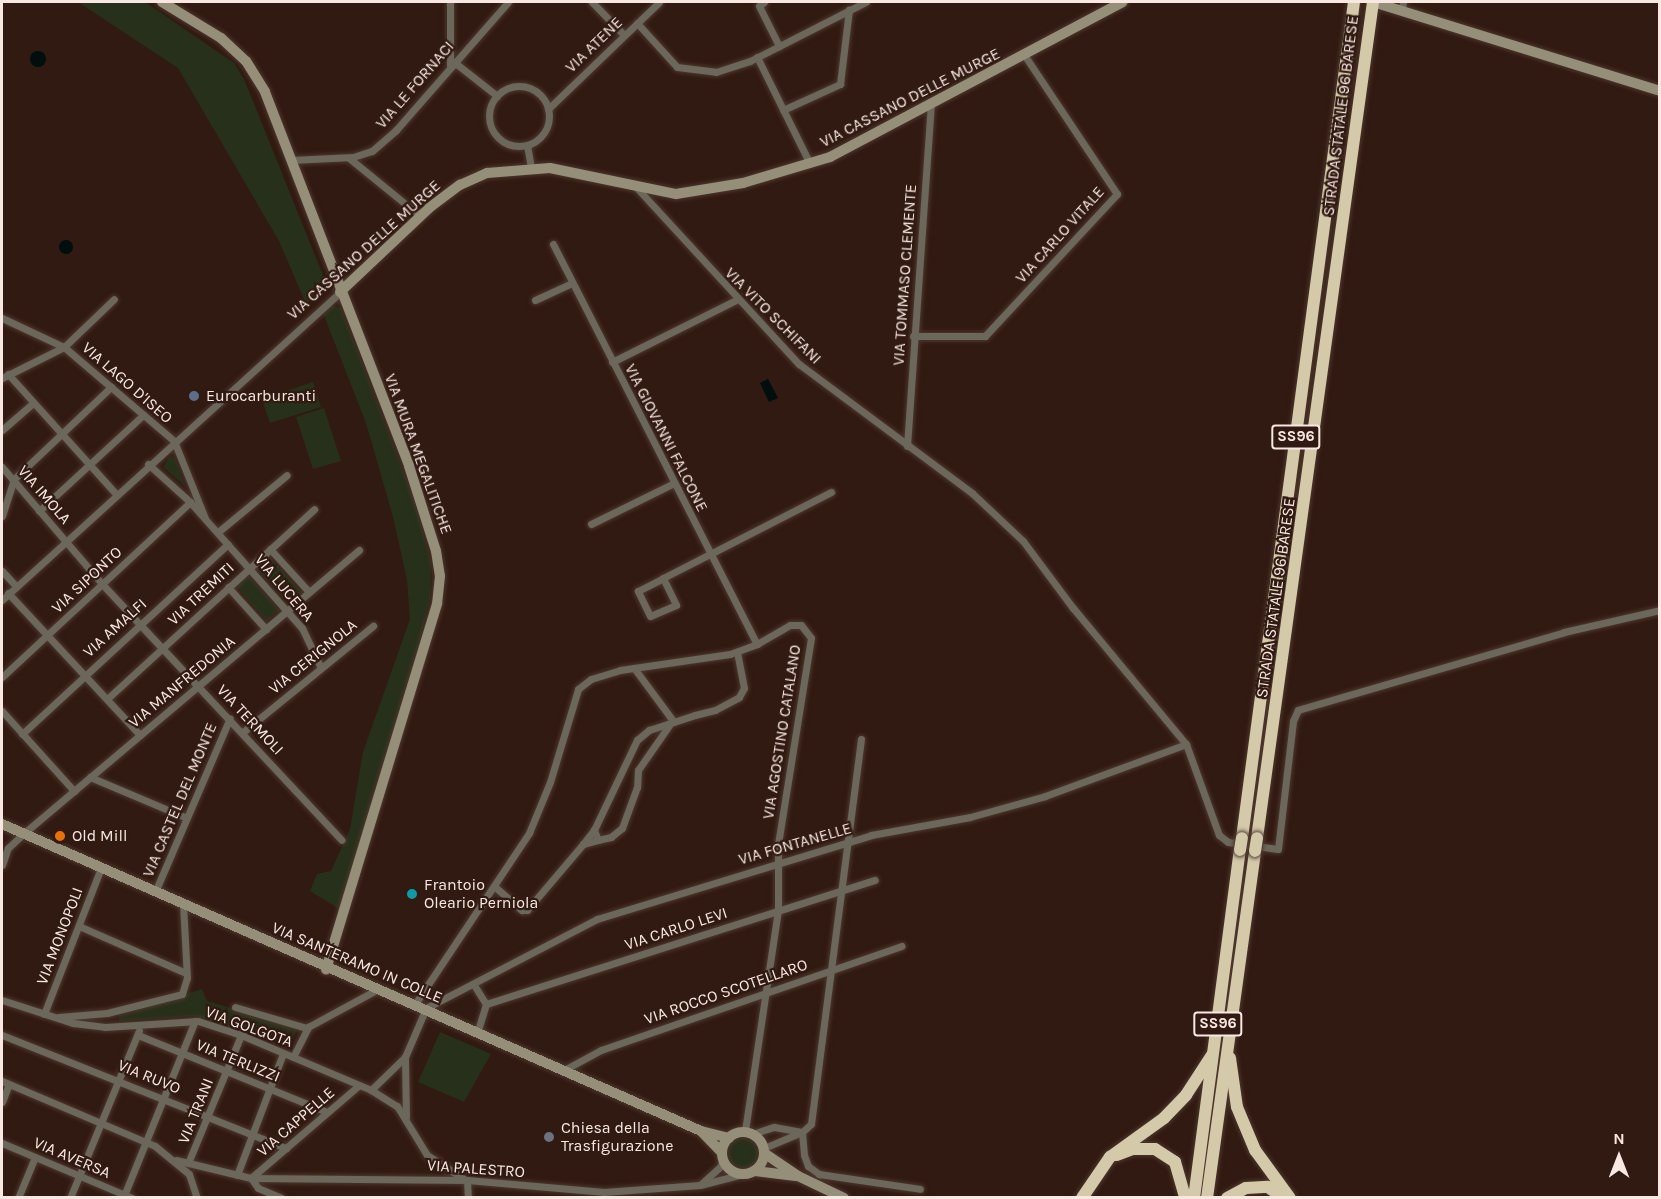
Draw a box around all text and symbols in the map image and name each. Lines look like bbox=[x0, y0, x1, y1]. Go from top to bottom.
street label: VIA ATENE bbox=[561, 13, 627, 77]
street label: STRADA STATALE 96 BARESE bbox=[1319, 15, 1363, 217]
street label: VIA LE FORNACI bbox=[372, 37, 458, 133]
street label: VIA CASSANO DELLE MURGE bbox=[817, 44, 1003, 152]
street label: VIA CASSANO DELLE MURGE bbox=[283, 176, 445, 324]
street label: VIA CARLO VITALE bbox=[1012, 183, 1108, 287]
street label: VIA TOMMASO CLEMENTE bbox=[889, 184, 921, 366]
street label: VIA VITO SCHIFANI bbox=[721, 264, 825, 368]
street label: VIA LAGO D'ISEO bbox=[78, 338, 176, 428]
street label: VIA GIOVANNI FALCONE bbox=[620, 361, 712, 515]
street label: VIA MURA MEGALITICHE bbox=[380, 371, 456, 537]
place label: Eurocarburanti bbox=[206, 386, 316, 406]
marker: Eurocarburanti bbox=[187, 389, 201, 403]
road number: SS96 bbox=[1270, 425, 1322, 449]
street label: VIA IMOLA bbox=[13, 462, 75, 528]
street label: STRADA STATALE 96 BARESE bbox=[1252, 497, 1300, 699]
street label: VIA SIPONTO bbox=[48, 543, 126, 617]
street label: VIA LUCERA bbox=[250, 550, 318, 626]
street label: VIA TREMITI bbox=[164, 558, 238, 630]
street label: VIA AMALFI bbox=[79, 595, 151, 661]
street label: VIA CERIGNOLA bbox=[265, 616, 361, 698]
street label: VIA MANFREDONIA bbox=[125, 632, 239, 732]
street label: VIA AGOSTINO CATALANO bbox=[759, 643, 805, 821]
street label: VIA TERMOLI bbox=[213, 681, 287, 759]
street label: VIA CASTEL DEL MONTE bbox=[139, 720, 221, 880]
street label: VIA FONTANELLE bbox=[736, 819, 854, 869]
place label: Old Mill bbox=[72, 826, 127, 846]
marker: Old Mill bbox=[53, 829, 67, 843]
place label: Frantoio Oleario Perniola bbox=[424, 875, 538, 913]
street label: VIA MONOPOLI bbox=[33, 885, 87, 987]
marker: Frantoio Oleario Perniola bbox=[405, 887, 419, 901]
street label: VIA CARLO LEVI bbox=[622, 903, 730, 955]
street label: VIA SANTERAMO IN COLLE bbox=[269, 918, 445, 1008]
street label: VIA ROCCO SCOTELLARO bbox=[642, 955, 810, 1029]
street label: VIA GOLGOTA bbox=[203, 1002, 295, 1052]
road number: SS96 bbox=[1192, 1012, 1244, 1036]
street label: VIA TERLIZZI bbox=[193, 1035, 283, 1087]
street label: VIA RUVO bbox=[115, 1056, 183, 1098]
street label: VIA TRANI bbox=[174, 1075, 218, 1147]
street label: VIA CAPPELLE bbox=[253, 1083, 339, 1161]
place label: Chiesa della Trasfigurazione bbox=[561, 1118, 673, 1156]
north arrow bbox=[1589, 1127, 1649, 1187]
text: N bbox=[1613, 1129, 1625, 1148]
marker: Chiesa della Trasfigurazione bbox=[542, 1130, 556, 1144]
street label: VIA AVERSA bbox=[31, 1133, 113, 1183]
street label: VIA PALESTRO bbox=[426, 1156, 526, 1182]

